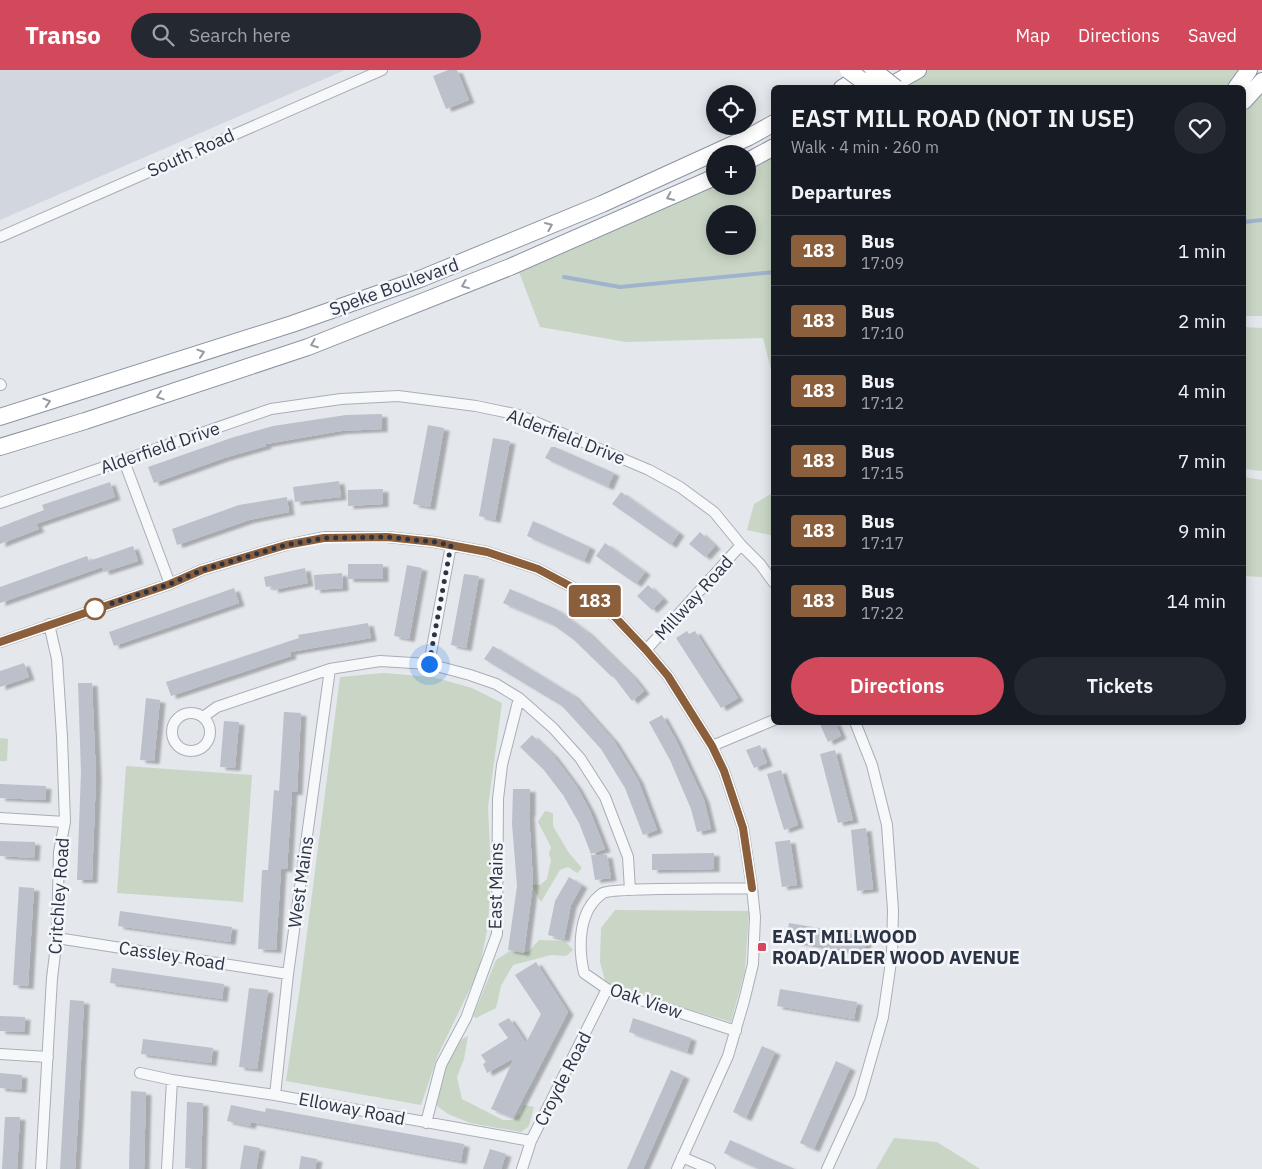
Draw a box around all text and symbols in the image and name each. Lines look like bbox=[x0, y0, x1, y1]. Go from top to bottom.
search box bbox=[131, 13, 481, 58]
text: Transo bbox=[25, 19, 101, 51]
icon: search bbox=[149, 21, 177, 49]
text: Search here bbox=[189, 23, 291, 47]
text: Map bbox=[1015, 24, 1050, 47]
text: Directions bbox=[1078, 24, 1160, 47]
text: Saved bbox=[1188, 24, 1237, 47]
map controls bbox=[706, 85, 756, 255]
button: locate bbox=[706, 85, 756, 135]
text: EAST MILL ROAD (NOT IN USE) bbox=[791, 102, 1134, 134]
button: heart bbox=[1174, 102, 1226, 154]
street label: South Road bbox=[144, 123, 238, 182]
text: Walk · 4 min · 260 m bbox=[791, 137, 939, 157]
button: + bbox=[706, 145, 756, 195]
text: Departures bbox=[791, 180, 891, 204]
one-way arrow bbox=[666, 190, 675, 201]
button: − bbox=[706, 205, 756, 255]
one-way arrow bbox=[544, 222, 553, 233]
text: Bus bbox=[861, 229, 895, 253]
text: 183 bbox=[802, 239, 835, 262]
text: 1 min bbox=[1178, 239, 1226, 263]
street label: Speke Boulevard bbox=[326, 252, 462, 321]
text: 17:09 bbox=[861, 253, 904, 273]
one-way arrow bbox=[461, 278, 470, 289]
text: Bus bbox=[861, 299, 895, 323]
text: 183 bbox=[802, 309, 835, 332]
text: 2 min bbox=[1178, 309, 1226, 333]
text: 17:10 bbox=[861, 323, 904, 343]
one-way arrow bbox=[310, 338, 319, 348]
one-way arrow bbox=[197, 349, 205, 359]
text: Bus bbox=[861, 369, 895, 393]
text: 183 bbox=[802, 379, 835, 402]
text: 4 min bbox=[1178, 379, 1226, 403]
one-way arrow bbox=[156, 390, 164, 400]
text: 17:12 bbox=[861, 393, 904, 413]
one-way arrow bbox=[42, 398, 50, 408]
street label: Alderfield Drive bbox=[504, 403, 629, 470]
street label: Alderfield Drive bbox=[97, 416, 223, 479]
text: Bus bbox=[861, 439, 895, 463]
text: 183 bbox=[802, 449, 835, 472]
text: 7 min bbox=[1178, 449, 1226, 473]
text: 17:15 bbox=[861, 463, 904, 483]
text: Bus bbox=[861, 509, 895, 533]
text: 183 bbox=[802, 519, 835, 542]
text: 9 min bbox=[1178, 519, 1226, 543]
text: 17:17 bbox=[861, 533, 904, 553]
street label: Millway Road bbox=[649, 550, 738, 645]
text: Bus bbox=[861, 579, 895, 603]
line badge: 183 bbox=[566, 585, 624, 617]
text: 183 bbox=[579, 589, 611, 612]
text: 183 bbox=[802, 589, 835, 612]
text: 14 min bbox=[1167, 589, 1226, 613]
unlabelled marker bbox=[84, 598, 106, 620]
text: 17:22 bbox=[861, 603, 904, 623]
your location bbox=[417, 652, 442, 677]
button: Directions bbox=[791, 657, 1004, 715]
button: Tickets bbox=[1014, 657, 1226, 715]
street label: West Mains bbox=[283, 834, 318, 929]
street label: Critchley Road bbox=[43, 837, 74, 955]
street label: East Mains bbox=[483, 842, 508, 930]
place label: EAST MILLWOOD ROAD/ALDER WOOD AVENUE bbox=[772, 925, 1020, 969]
street label: Cassley Road bbox=[117, 936, 227, 975]
marker: EAST MILLWOOD ROAD/ALDER WOOD AVENUE bbox=[756, 941, 768, 953]
street label: Oak View bbox=[607, 977, 686, 1024]
street label: Croyde Road bbox=[529, 1028, 596, 1130]
street label: Elloway Road bbox=[297, 1087, 407, 1130]

